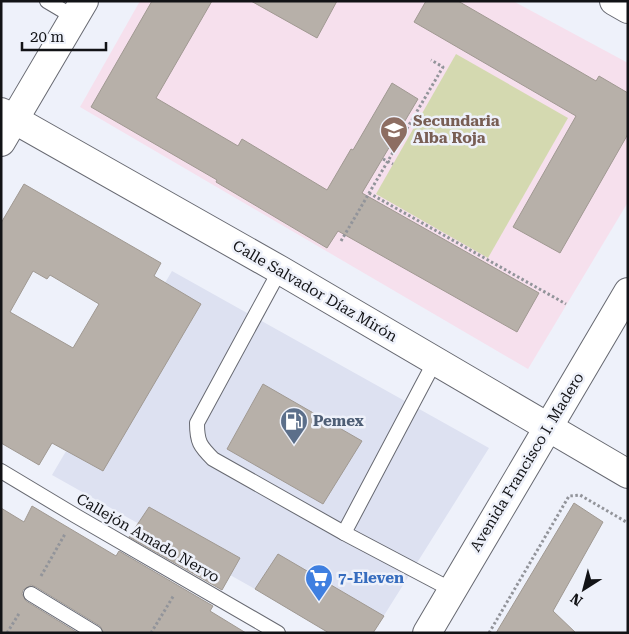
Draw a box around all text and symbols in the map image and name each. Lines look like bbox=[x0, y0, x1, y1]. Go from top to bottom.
scale bar bbox=[22, 20, 106, 52]
text: 20 m bbox=[30, 28, 65, 46]
place label: Secundaria Alba Roja bbox=[413, 112, 500, 147]
school or university icon: Secundaria Alba Roja bbox=[379, 115, 409, 154]
street label: Calle Salvador Díaz Mirón bbox=[230, 236, 401, 346]
street label: Avenida Francisco I. Madero bbox=[466, 369, 588, 555]
fuel station icon: Pemex bbox=[279, 406, 309, 445]
place label: Pemex bbox=[313, 412, 364, 430]
street label: Callejón Amado Nervo bbox=[73, 490, 223, 586]
supermarket icon: 7-Eleven bbox=[304, 563, 334, 602]
north arrow bbox=[559, 564, 609, 614]
place label: 7-Eleven bbox=[338, 569, 404, 587]
text: N bbox=[567, 590, 585, 609]

